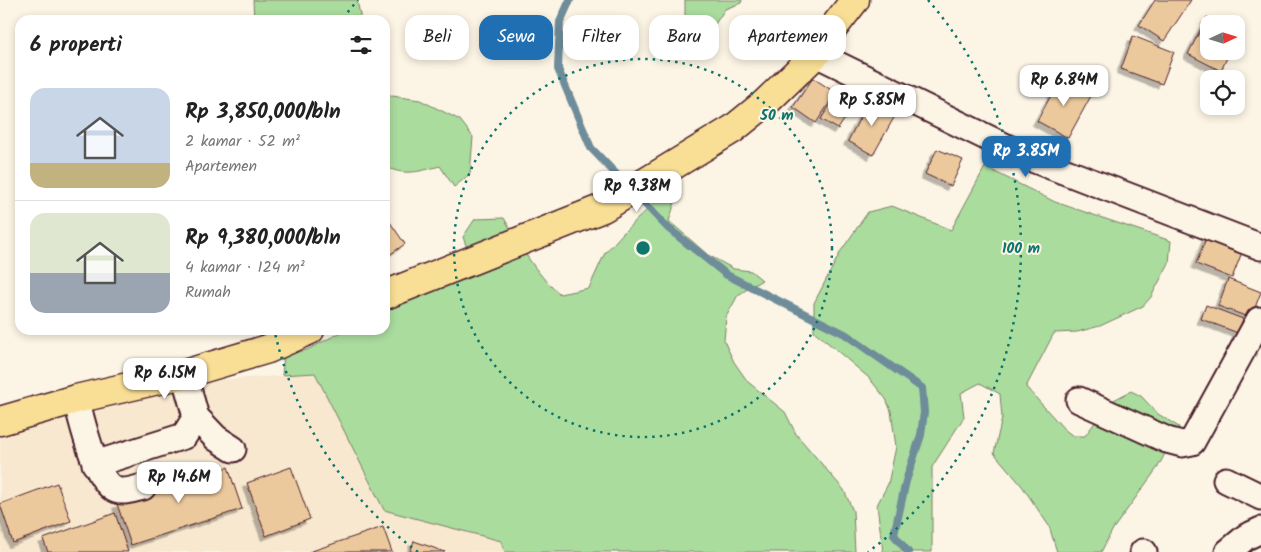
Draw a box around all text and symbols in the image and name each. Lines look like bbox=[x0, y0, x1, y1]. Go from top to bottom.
chip: Beli bbox=[405, 15, 469, 60]
chip: Sewa bbox=[479, 15, 553, 60]
chip: Filter bbox=[563, 15, 639, 60]
chip: Baru bbox=[649, 15, 719, 60]
chip: Apartemen bbox=[729, 15, 846, 60]
north arrow bbox=[1200, 15, 1245, 60]
map controls bbox=[1200, 15, 1245, 115]
text: 6 properti bbox=[30, 29, 122, 62]
icon: filters bbox=[347, 31, 375, 59]
pin: Rp 6.84M bbox=[1012, 64, 1116, 107]
text: Rp 6.84M bbox=[1030, 68, 1098, 93]
button: locate bbox=[1200, 70, 1245, 115]
pin: Rp 5.85M bbox=[820, 84, 924, 127]
text: Rp 5.85M bbox=[839, 88, 905, 113]
text: Rp 3,850,000/bln bbox=[185, 96, 341, 129]
text: 50 m bbox=[759, 104, 794, 128]
icon: home bbox=[70, 108, 130, 168]
text: 2 kamar · 52 m² bbox=[185, 129, 300, 154]
pin: Rp 3.85M bbox=[974, 136, 1078, 178]
text: Rp 3.85M bbox=[993, 139, 1059, 164]
text: Apartemen bbox=[185, 154, 257, 179]
pin: Rp 9.38M bbox=[585, 170, 689, 213]
text: Rp 9.38M bbox=[604, 174, 670, 199]
text: Rp 9,380,000/bln bbox=[185, 222, 341, 255]
icon: home bbox=[70, 233, 130, 293]
text: 100 m bbox=[1002, 237, 1040, 261]
centre of rings bbox=[634, 239, 652, 257]
text: 4 kamar · 124 m² bbox=[185, 255, 305, 280]
text: Rumah bbox=[185, 280, 231, 305]
pin: Rp 6.15M bbox=[113, 358, 217, 400]
text: Rp 6.15M bbox=[134, 361, 196, 386]
pin: Rp 14.6M bbox=[127, 462, 231, 504]
text: Rp 14.6M bbox=[148, 465, 210, 490]

